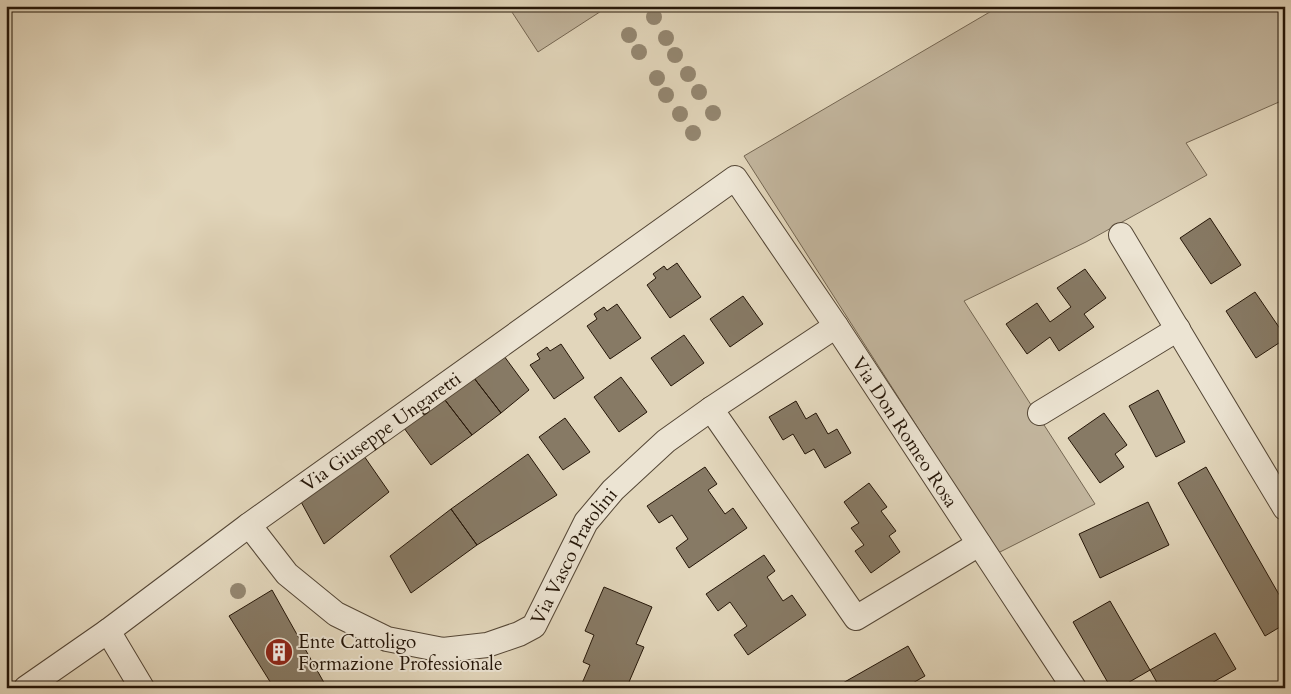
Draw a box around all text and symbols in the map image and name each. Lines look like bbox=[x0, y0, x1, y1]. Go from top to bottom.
street label: Via Don Romeo Rosa bbox=[845, 352, 964, 513]
street label: Via Giuseppe Ungaretti bbox=[296, 366, 466, 498]
street label: Via Vasco Pratolini bbox=[525, 482, 624, 629]
place label: Ente Cattoligo Formazione Professionale bbox=[298, 629, 503, 677]
building icon: Ente Cattoligo Formazione Professionale bbox=[264, 637, 294, 667]

